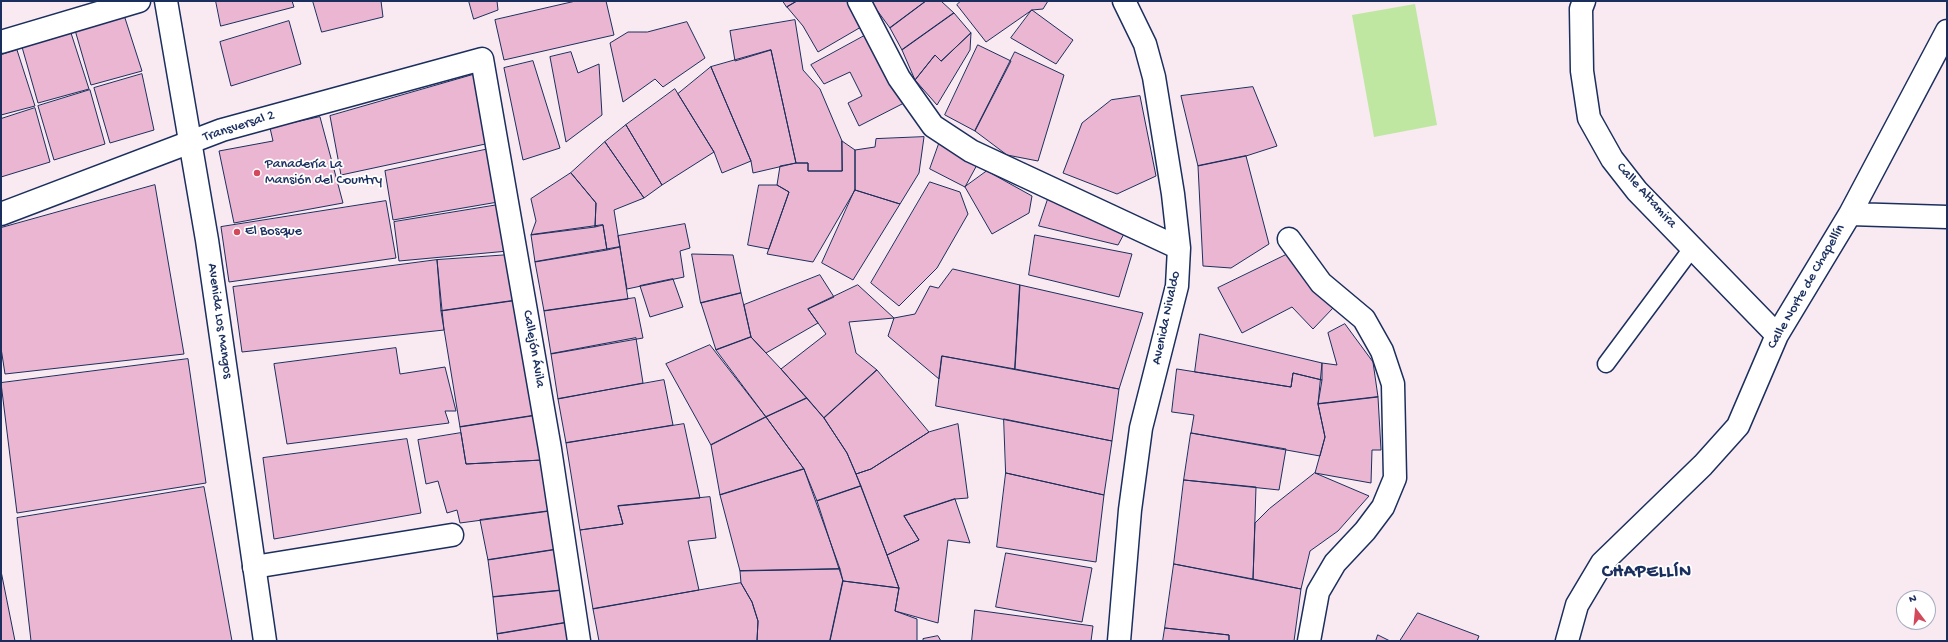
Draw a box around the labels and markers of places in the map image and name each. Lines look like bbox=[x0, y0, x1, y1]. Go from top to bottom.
place label: Panadería La Mansión del Country bbox=[265, 157, 382, 190]
marker: Panadería La Mansión del Country bbox=[252, 168, 262, 178]
place label: El Bosque bbox=[245, 224, 302, 240]
marker: El Bosque bbox=[232, 227, 242, 237]

